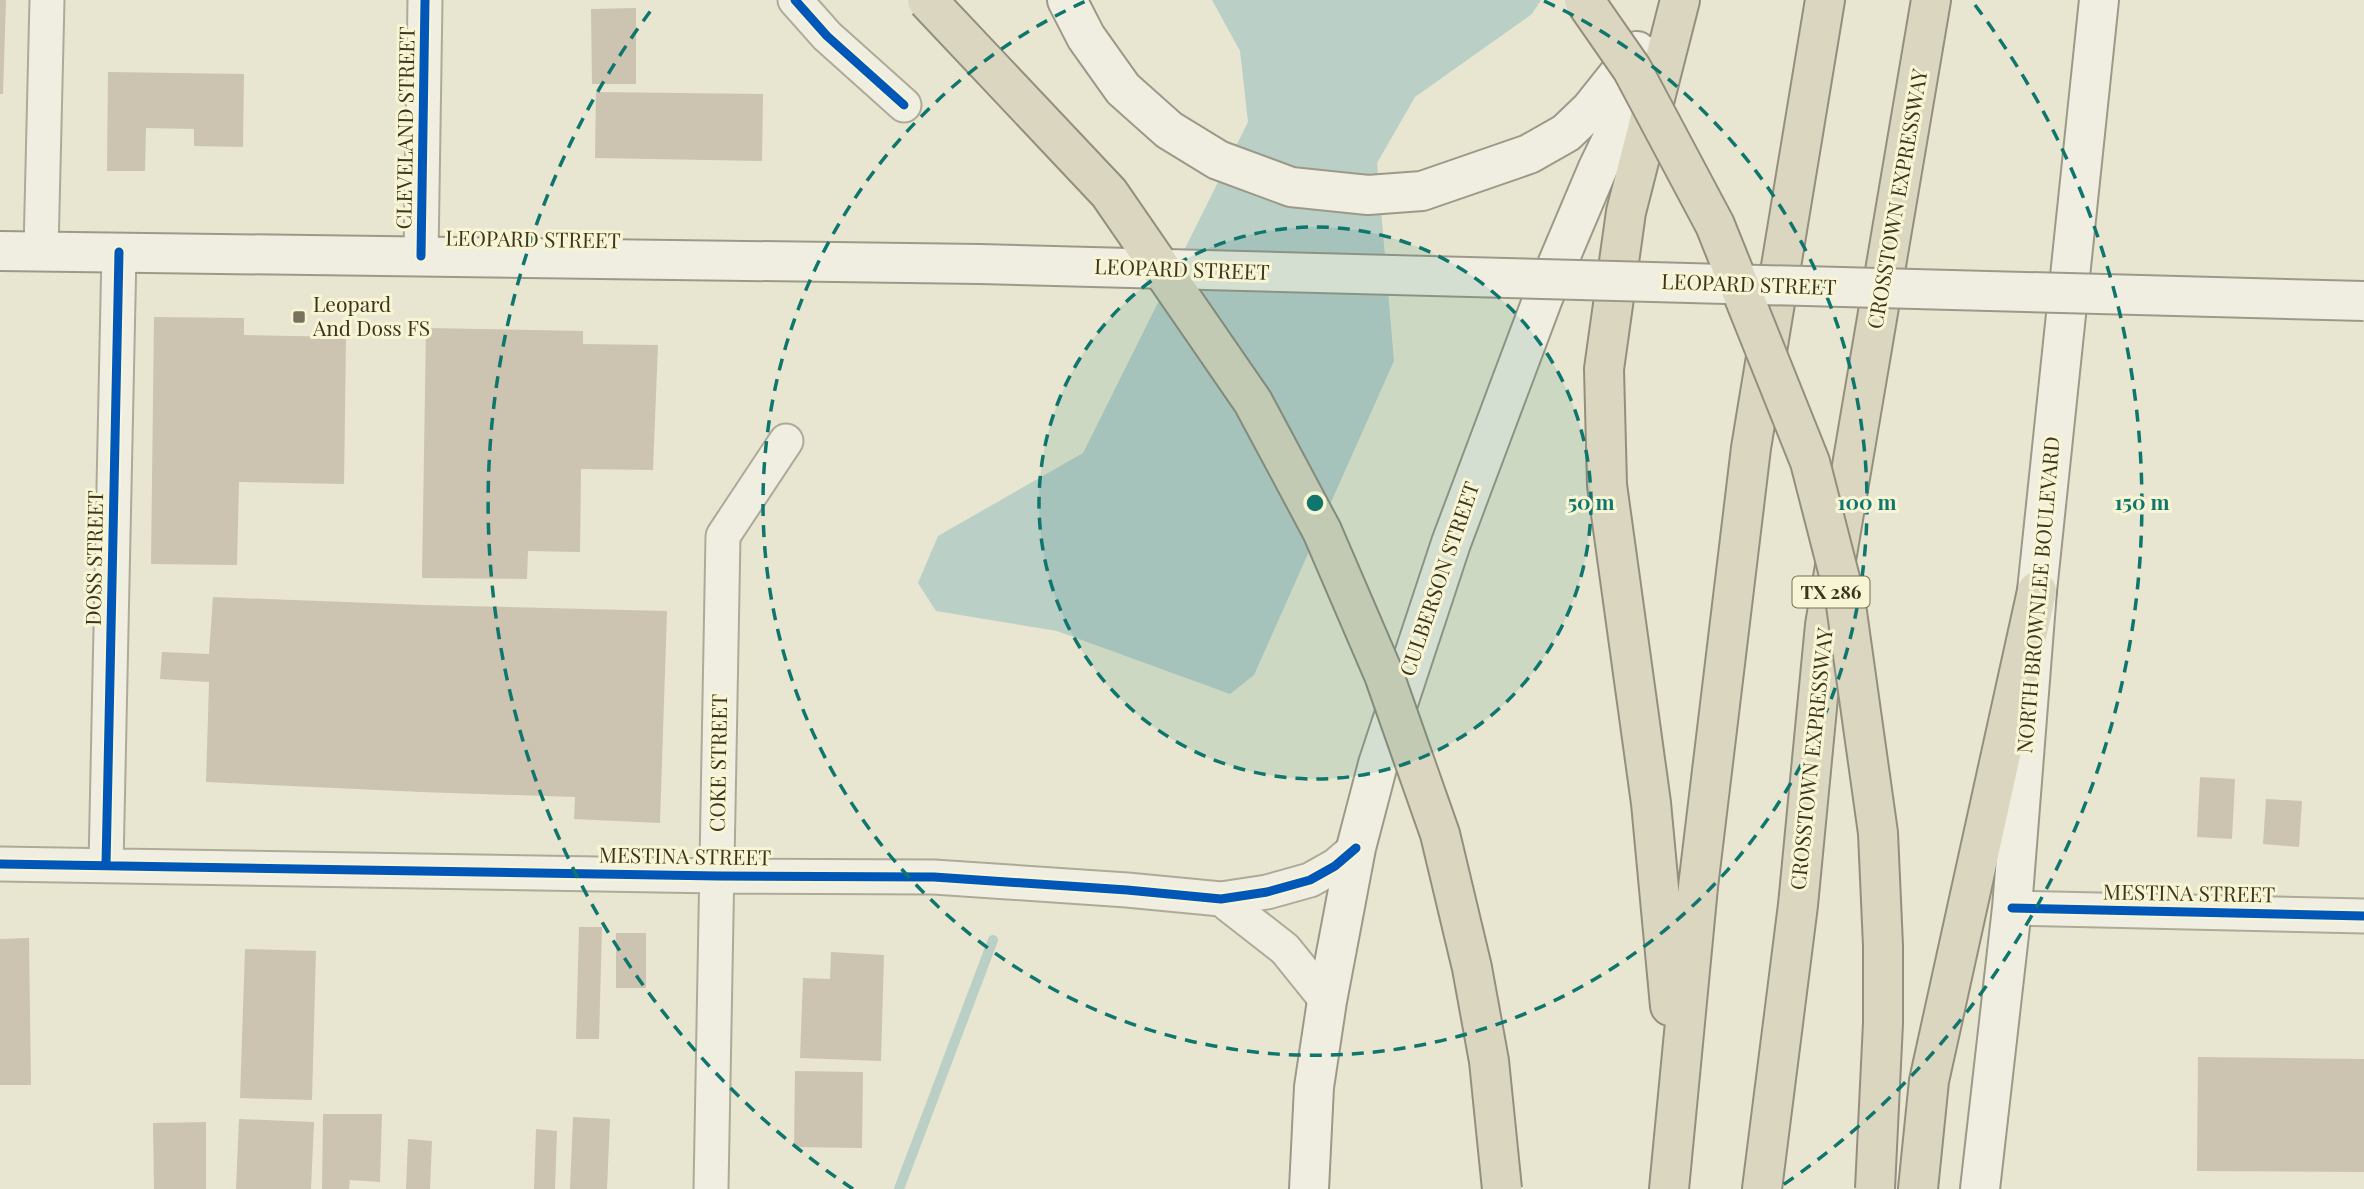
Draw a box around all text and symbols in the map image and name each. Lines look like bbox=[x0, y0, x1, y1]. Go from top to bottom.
street label: CLEVELAND STREET bbox=[388, 26, 420, 229]
street label: CROSSTOWN EXPRESSWAY bbox=[1859, 66, 1933, 331]
street label: LEOPARD STREET bbox=[445, 222, 621, 254]
street label: LEOPARD STREET bbox=[1094, 251, 1270, 285]
street label: LEOPARD STREET bbox=[1661, 266, 1837, 300]
place label: Leopard And Doss FS bbox=[312, 289, 430, 341]
marker: Leopard And Doss FS bbox=[291, 309, 307, 325]
street label: NORTH BROWNLEE BOULEVARD bbox=[2009, 435, 2065, 754]
street label: CULBERSON STREET bbox=[1392, 477, 1485, 679]
text: 50 m bbox=[1567, 487, 1615, 515]
text: 100 m bbox=[1837, 487, 1897, 515]
text: 150 m bbox=[2115, 487, 2169, 515]
street label: DOSS STREET bbox=[78, 490, 108, 626]
centre of rings bbox=[1303, 491, 1327, 515]
road number: TX 286 bbox=[1792, 576, 1870, 608]
street label: CROSSTOWN EXPRESSWAY bbox=[1782, 626, 1838, 891]
street label: COKE STREET bbox=[702, 694, 732, 832]
street label: MESTINA STREET bbox=[599, 839, 771, 871]
street label: MESTINA STREET bbox=[2103, 876, 2275, 908]

